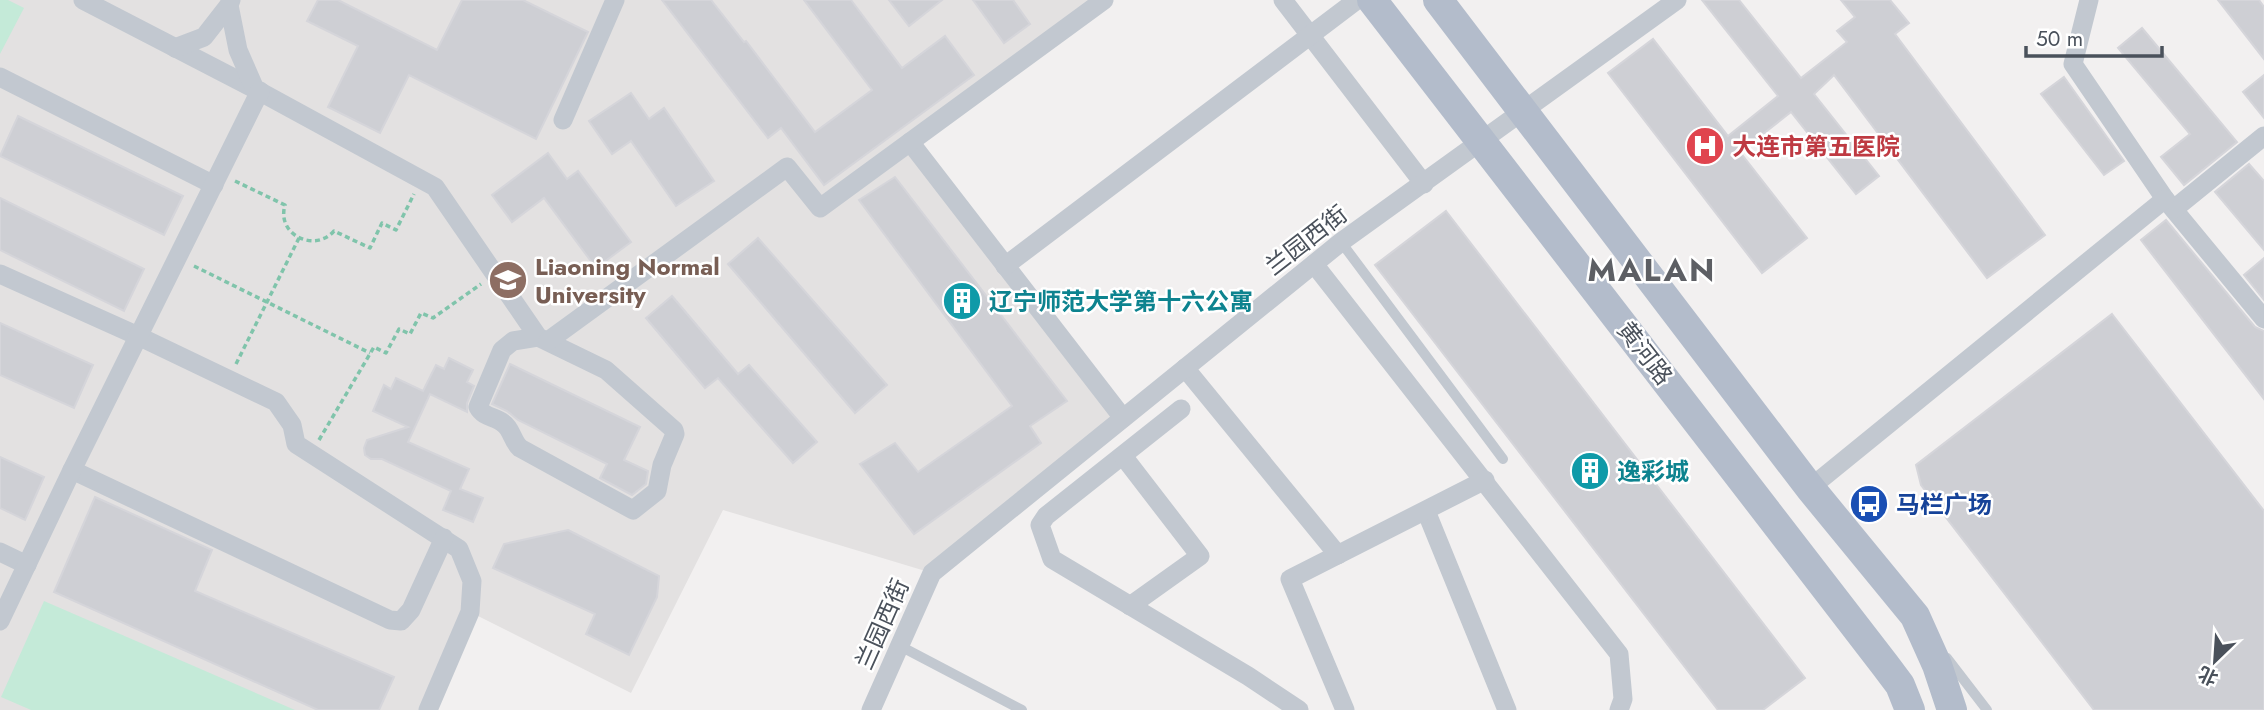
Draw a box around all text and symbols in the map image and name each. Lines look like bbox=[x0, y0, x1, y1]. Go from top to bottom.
scale bar bbox=[2026, 14, 2162, 58]
text: 50 m bbox=[2036, 24, 2083, 54]
hospital icon: 大连市第五医院 bbox=[1684, 125, 1726, 167]
place label: 大连市第五医院 bbox=[1732, 129, 1900, 164]
street label: 兰园西街 bbox=[1257, 197, 1355, 283]
district label: MALAN bbox=[1588, 247, 1716, 293]
place label: Liaoning Normal University bbox=[535, 249, 720, 312]
school or university icon: Liaoning Normal University bbox=[487, 259, 529, 301]
building icon: 辽宁师范大学第十六公寓 bbox=[941, 280, 983, 322]
place label: 辽宁师范大学第十六公寓 bbox=[989, 284, 1253, 319]
street label: 黄河路 bbox=[1609, 314, 1681, 392]
building icon: 逸彩城 bbox=[1569, 450, 1611, 492]
place label: 逸彩城 bbox=[1617, 454, 1689, 489]
bus stop icon: 马栏广场 bbox=[1848, 483, 1890, 525]
place label: 马栏广场 bbox=[1896, 487, 1992, 522]
street label: 兰园西街 bbox=[846, 573, 918, 675]
north arrow bbox=[2180, 626, 2250, 696]
text: 北 bbox=[2194, 660, 2222, 692]

